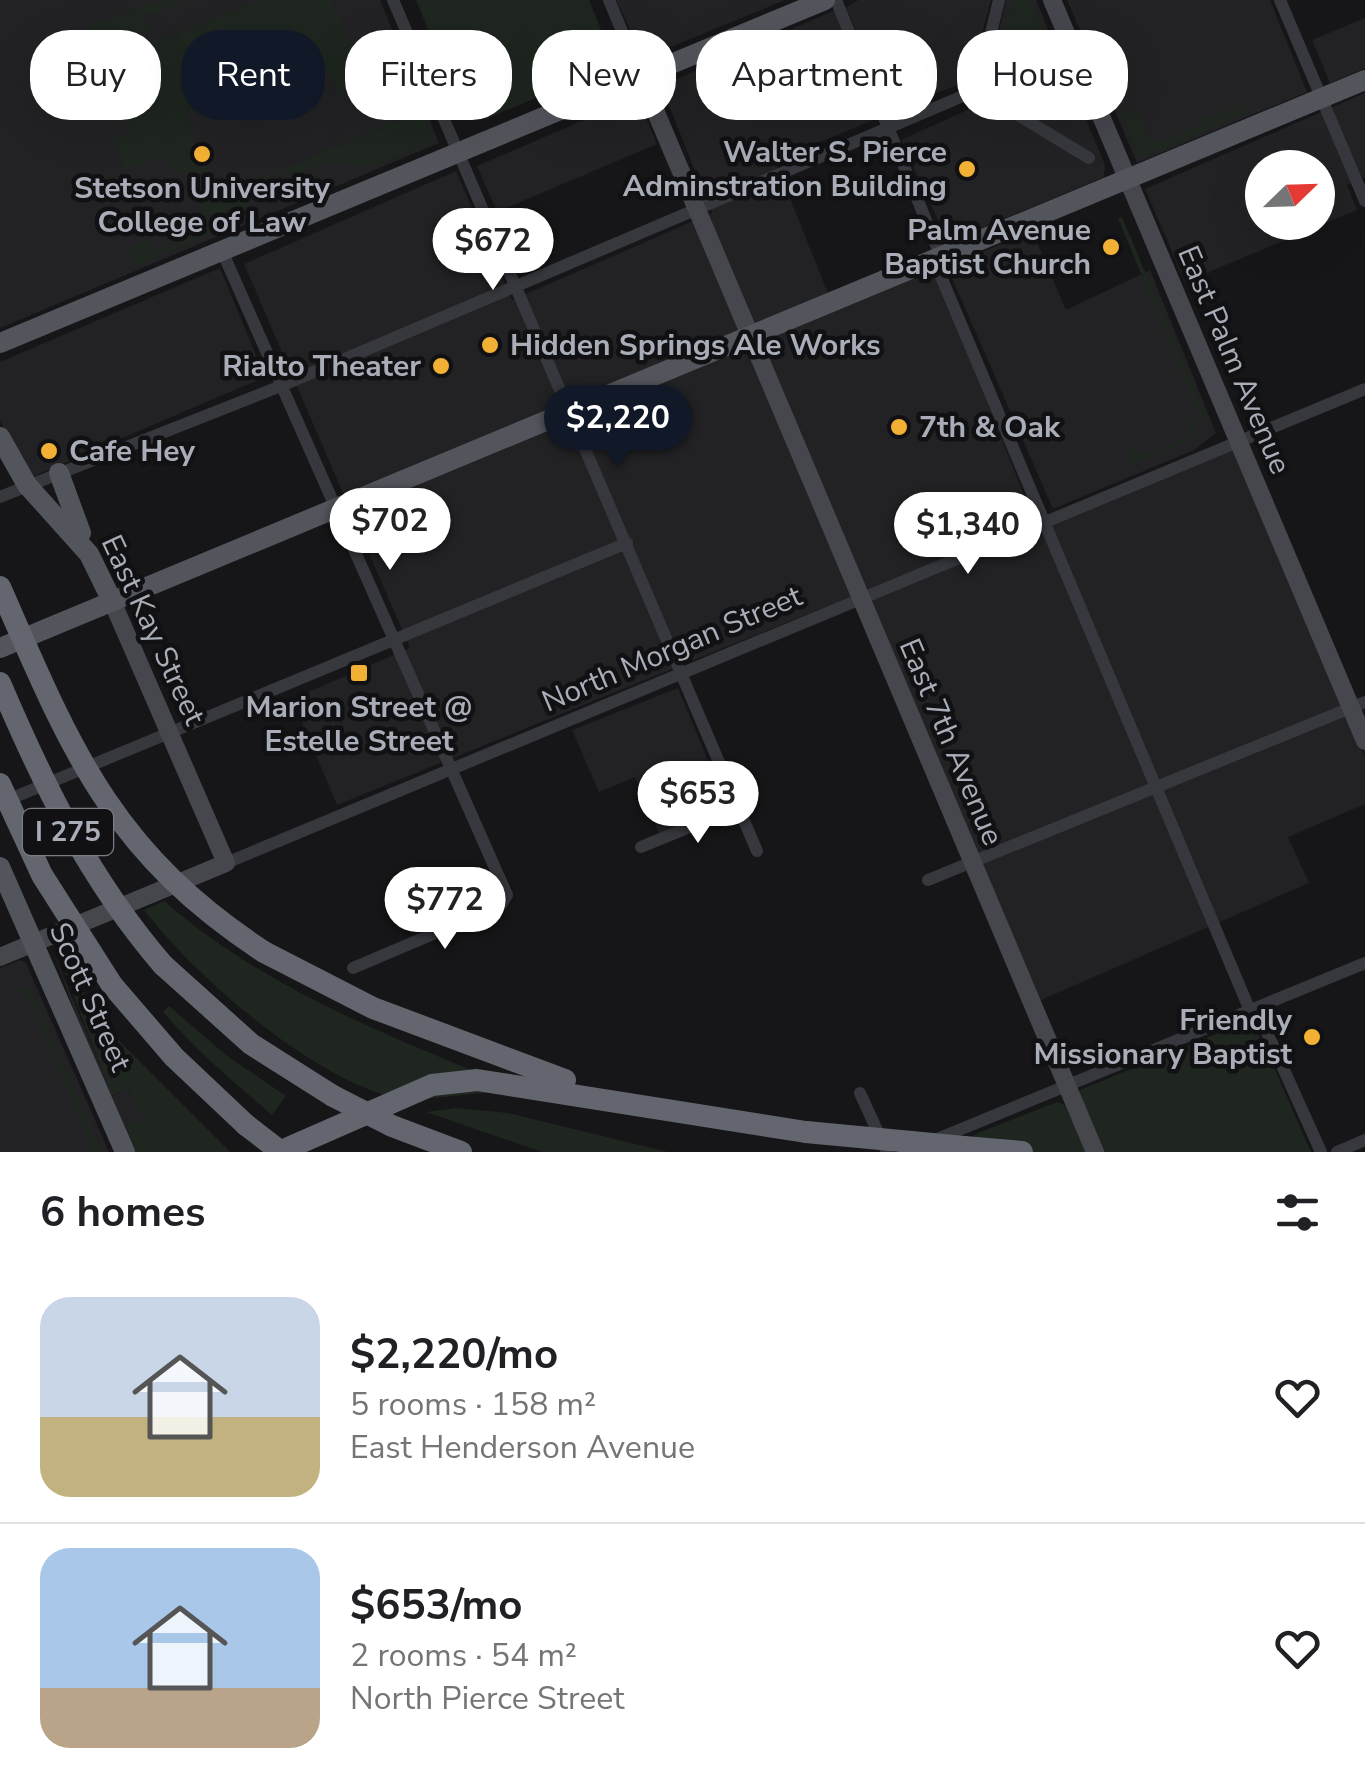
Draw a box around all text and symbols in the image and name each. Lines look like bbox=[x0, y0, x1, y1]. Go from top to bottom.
chip: Buy bbox=[30, 30, 161, 120]
chip: Rent bbox=[181, 30, 325, 120]
chip: Filters bbox=[345, 30, 512, 120]
chip: New bbox=[532, 30, 676, 120]
chip: Apartment bbox=[696, 30, 937, 120]
chip: House bbox=[957, 30, 1128, 120]
place label: Walter S. Pierce Adminstration Building bbox=[623, 132, 947, 207]
marker: Stetson University College of Law bbox=[191, 143, 213, 165]
north arrow bbox=[1245, 150, 1335, 240]
map controls bbox=[1245, 150, 1335, 240]
marker: Walter S. Pierce Adminstration Building bbox=[956, 158, 978, 180]
place label: Stetson University College of Law bbox=[74, 168, 330, 243]
pin: $672 bbox=[434, 208, 552, 293]
place label: Palm Avenue Baptist Church bbox=[884, 210, 1091, 285]
text: $672 bbox=[455, 219, 531, 262]
marker: Palm Avenue Baptist Church bbox=[1100, 236, 1122, 258]
street label: East Palm Avenue bbox=[1167, 240, 1301, 480]
place label: Hidden Springs Ale Works bbox=[510, 325, 881, 366]
marker: Hidden Springs Ale Works bbox=[479, 334, 501, 356]
place label: Rialto Theater bbox=[222, 346, 421, 387]
marker: Rialto Theater bbox=[430, 355, 452, 377]
pin: $2,220 bbox=[537, 385, 699, 470]
text: $2,220 bbox=[566, 396, 670, 439]
place label: 7th & Oak bbox=[919, 407, 1061, 448]
marker: 7th & Oak bbox=[888, 416, 910, 438]
place label: Cafe Hey bbox=[69, 431, 195, 472]
marker: Cafe Hey bbox=[38, 440, 60, 462]
pin: $702 bbox=[331, 488, 449, 573]
pin: $1,340 bbox=[887, 492, 1049, 577]
text: $702 bbox=[352, 499, 428, 542]
text: $1,340 bbox=[916, 503, 1020, 546]
street label: East Kay Street bbox=[91, 528, 215, 732]
street label: North Morgan Street bbox=[536, 576, 809, 722]
street label: East 7th Avenue bbox=[889, 632, 1013, 852]
marker: Marion Street @ Estelle Street bbox=[348, 662, 370, 684]
place label: Marion Street @ Estelle Street bbox=[245, 687, 473, 762]
pin: $653 bbox=[639, 761, 757, 846]
text: $653 bbox=[660, 772, 736, 815]
road number: I 275 bbox=[23, 809, 113, 855]
pin: $772 bbox=[386, 867, 504, 952]
text: $772 bbox=[407, 878, 483, 921]
street label: Scott Street bbox=[39, 916, 141, 1078]
place label: Friendly Missionary Baptist bbox=[1034, 1000, 1292, 1075]
marker: Friendly Missionary Baptist bbox=[1301, 1026, 1323, 1048]
text: 6 homes bbox=[40, 1184, 205, 1241]
icon: filters bbox=[1270, 1185, 1325, 1240]
text: $2,220/mo bbox=[350, 1326, 558, 1383]
icon: home bbox=[120, 1337, 240, 1457]
icon: heart bbox=[1270, 1370, 1325, 1425]
text: 5 rooms · 158 m² bbox=[350, 1383, 596, 1426]
text: East Henderson Avenue bbox=[350, 1426, 695, 1469]
text: $653/mo bbox=[350, 1577, 522, 1634]
icon: home bbox=[120, 1588, 240, 1708]
icon: heart bbox=[1270, 1621, 1325, 1676]
text: 2 rooms · 54 m² bbox=[350, 1634, 577, 1677]
text: North Pierce Street bbox=[350, 1677, 624, 1720]

